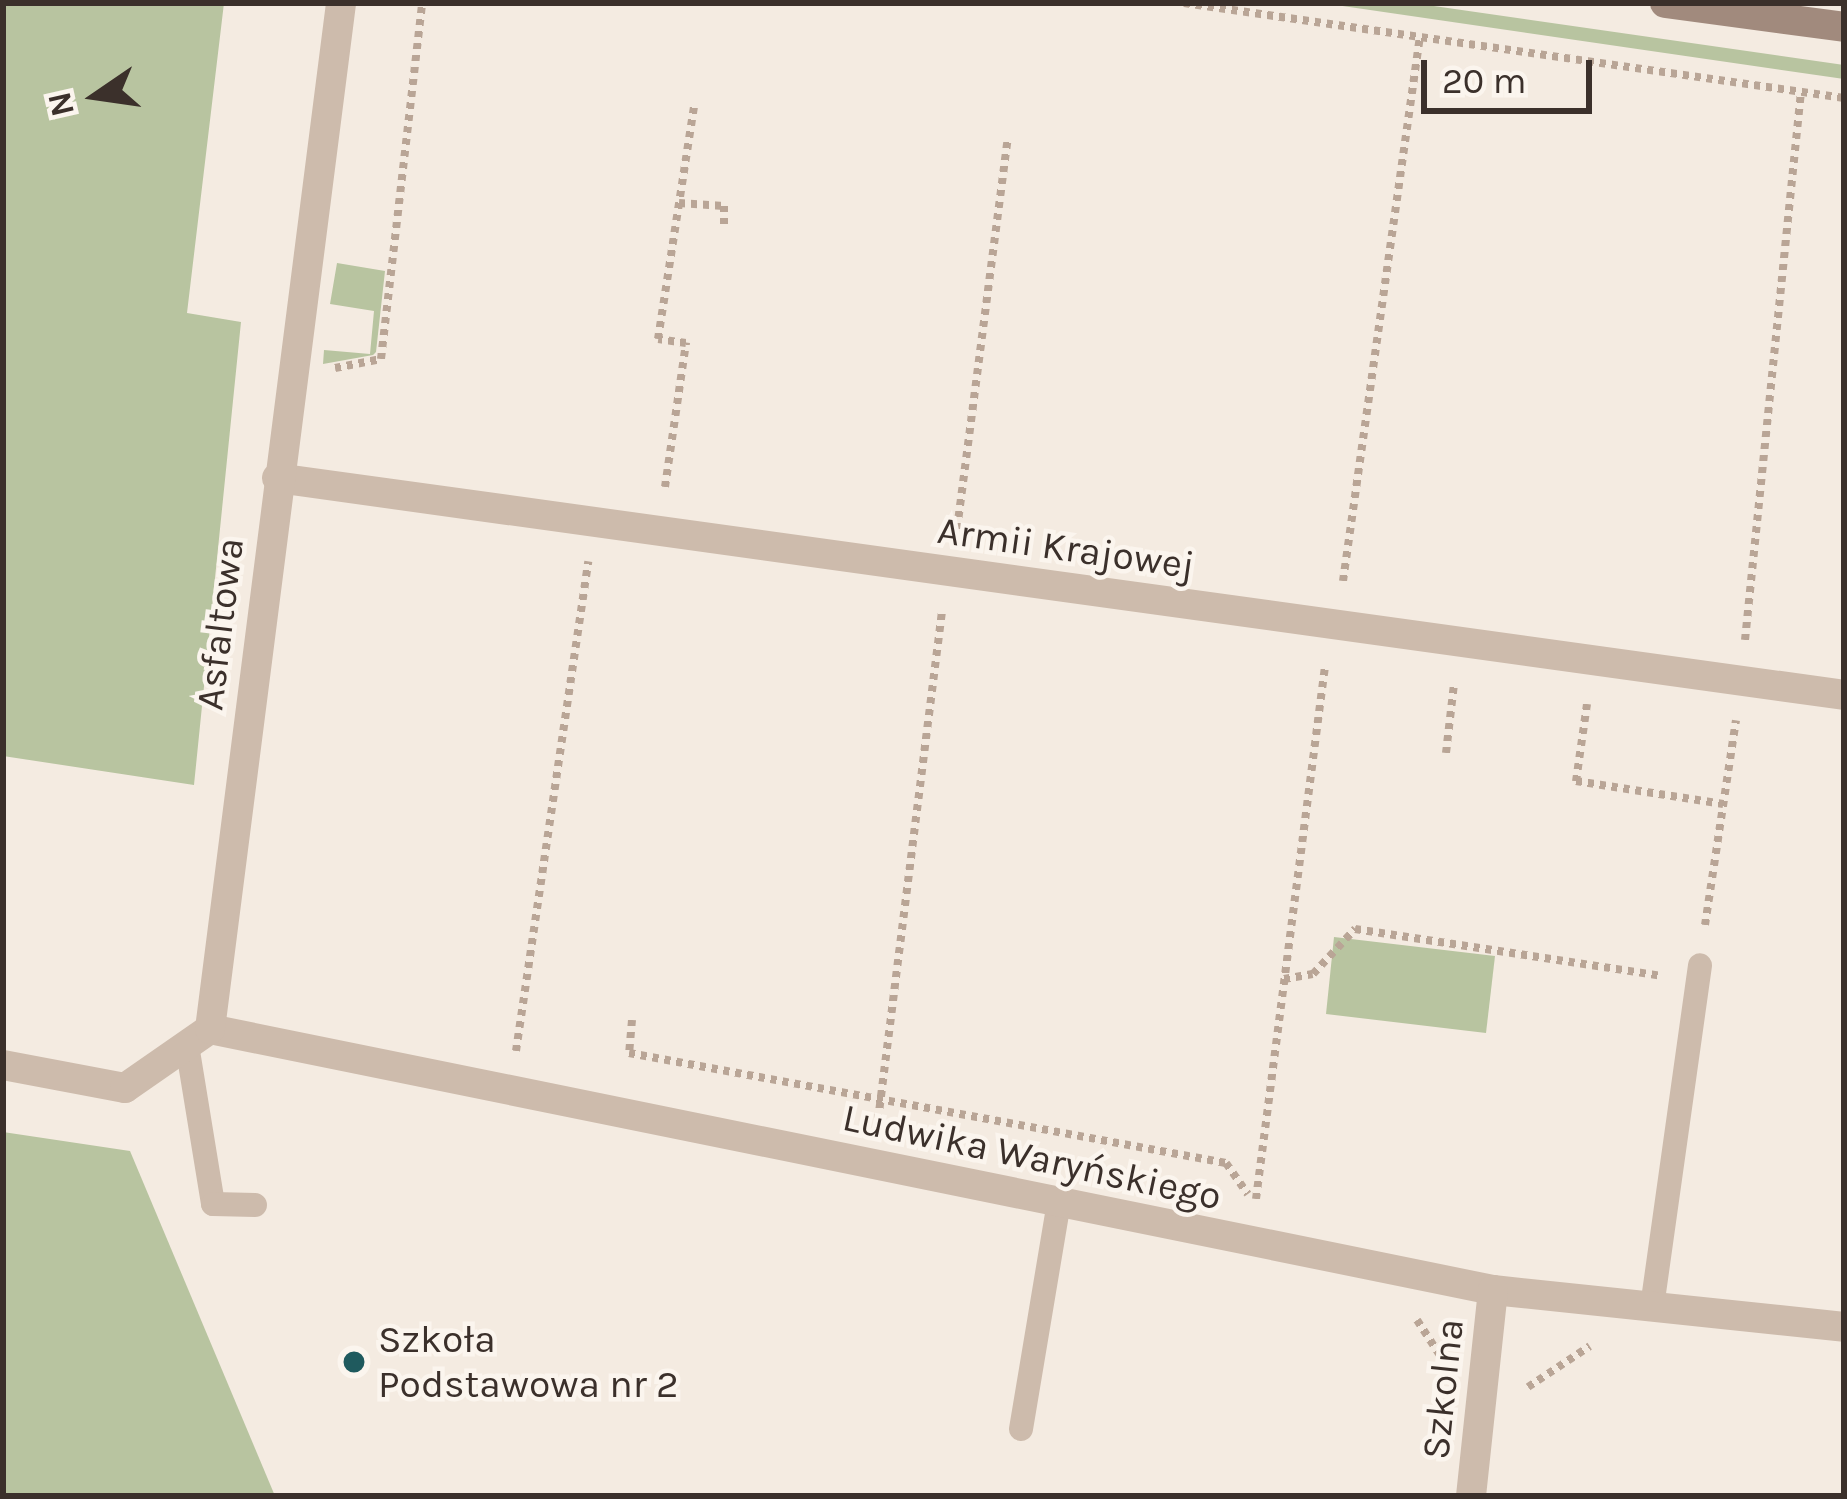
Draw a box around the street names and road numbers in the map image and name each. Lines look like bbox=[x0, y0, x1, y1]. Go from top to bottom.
street label: Armii Krajowej bbox=[935, 507, 1197, 589]
street label: Asfaltowa bbox=[186, 535, 254, 713]
street label: Ludwika Waryńskiego bbox=[838, 1094, 1226, 1220]
street label: Szkolna bbox=[1412, 1316, 1474, 1462]

